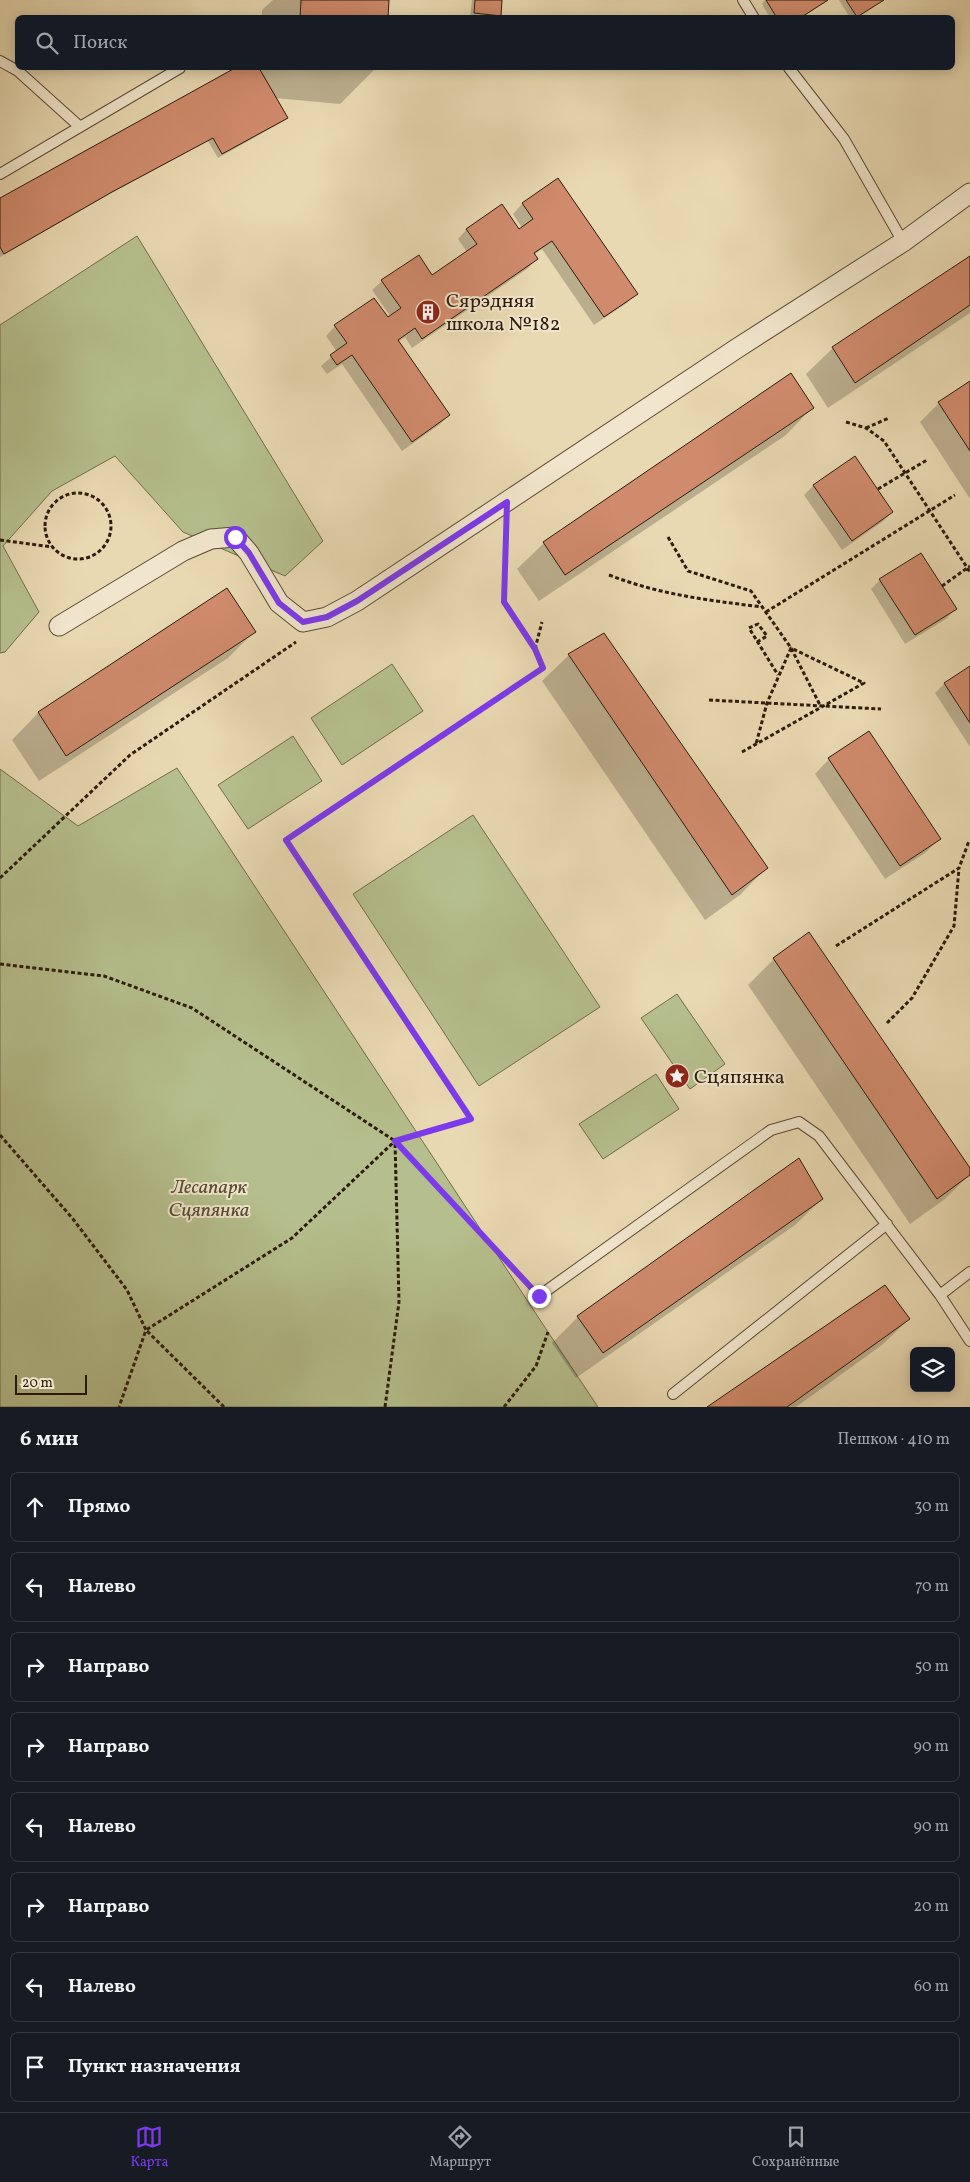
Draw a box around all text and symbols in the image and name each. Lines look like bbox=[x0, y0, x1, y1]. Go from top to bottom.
search box bbox=[15, 15, 955, 70]
icon: search bbox=[33, 29, 61, 57]
text: Поиск bbox=[73, 30, 127, 56]
place label: Сярэдняя школа №182 bbox=[446, 288, 561, 339]
building icon: Сярэдняя школа №182 bbox=[415, 299, 441, 325]
route start bbox=[224, 526, 247, 549]
place icon: Сцяпянка bbox=[664, 1063, 690, 1089]
place label: Сцяпянка bbox=[694, 1064, 785, 1092]
park label: Лесапарк Сцяпянка bbox=[169, 1174, 249, 1225]
route end bbox=[528, 1285, 551, 1308]
map controls bbox=[910, 1347, 955, 1392]
button: layers bbox=[910, 1347, 955, 1392]
scale bar bbox=[15, 1372, 88, 1395]
text: 20 m bbox=[22, 1374, 53, 1393]
text: 6 мин bbox=[20, 1425, 79, 1454]
text: Пешком · 410 m bbox=[837, 1429, 950, 1451]
icon: ahead bbox=[21, 1493, 49, 1521]
text: Прямо bbox=[68, 1494, 130, 1520]
text: 30 m bbox=[914, 1496, 949, 1518]
icon: left bbox=[21, 1573, 49, 1601]
text: Налево bbox=[68, 1574, 136, 1600]
text: 70 m bbox=[915, 1576, 949, 1598]
icon: right bbox=[21, 1653, 49, 1681]
text: Направо bbox=[68, 1654, 150, 1680]
text: 50 m bbox=[915, 1656, 949, 1678]
icon: right bbox=[21, 1733, 49, 1761]
text: Направо bbox=[68, 1734, 150, 1760]
text: 90 m bbox=[913, 1736, 949, 1758]
icon: left bbox=[21, 1813, 49, 1841]
text: Налево bbox=[68, 1814, 136, 1840]
text: 90 m bbox=[913, 1816, 949, 1838]
icon: right bbox=[21, 1893, 49, 1921]
text: Направо bbox=[68, 1894, 150, 1920]
text: 20 m bbox=[914, 1896, 949, 1918]
icon: left bbox=[21, 1973, 49, 2001]
text: Налево bbox=[68, 1974, 136, 2000]
text: 60 m bbox=[914, 1976, 949, 1998]
icon: arrive bbox=[21, 2053, 49, 2081]
text: Пункт назначения bbox=[68, 2054, 241, 2080]
tab: Карта bbox=[130, 2123, 168, 2172]
tab: Маршрут bbox=[429, 2123, 491, 2172]
tab: Сохранённые bbox=[752, 2123, 840, 2172]

